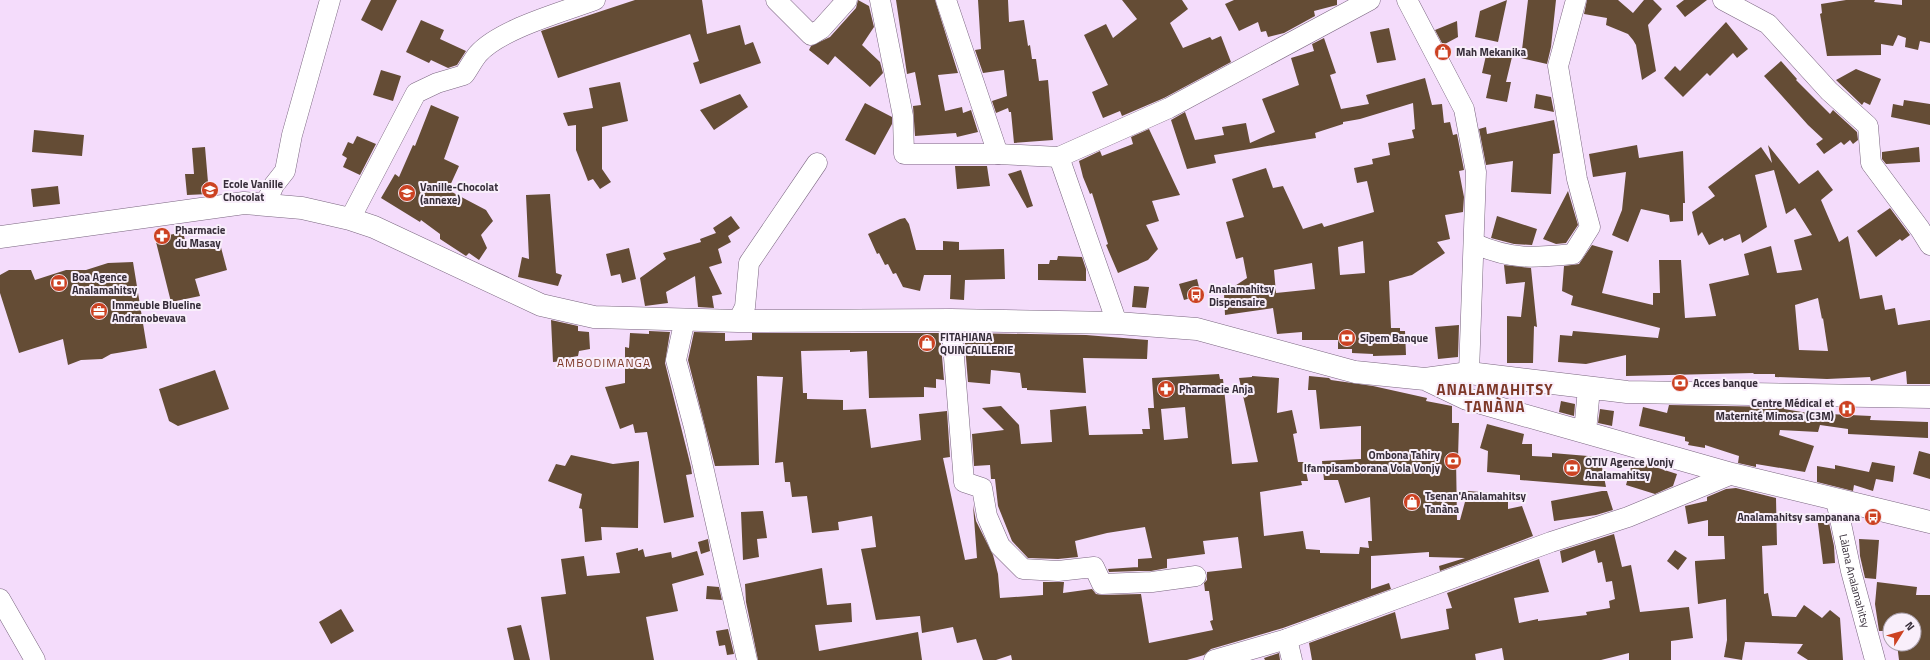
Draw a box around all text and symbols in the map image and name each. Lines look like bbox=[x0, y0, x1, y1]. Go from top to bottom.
shop icon: Mah Mekanika bbox=[1433, 42, 1453, 62]
place label: Mah Mekanika bbox=[1456, 44, 1526, 60]
place label: Ecole Vanille Chocolat bbox=[223, 176, 284, 205]
place label: Vanille-Chocolat (annexe) bbox=[420, 179, 498, 208]
school or university icon: Ecole Vanille Chocolat bbox=[200, 180, 220, 200]
school or university icon: Vanille-Chocolat (annexe) bbox=[397, 183, 417, 203]
place label: Pharmacie du Masay bbox=[175, 222, 226, 251]
pharmacy icon: Pharmacie du Masay bbox=[152, 226, 172, 246]
place label: Boa Agence Analamahitsy bbox=[72, 269, 138, 298]
bank icon: Boa Agence Analamahitsy bbox=[49, 273, 69, 293]
place label: Analamahitsy Dispensaire bbox=[1209, 281, 1275, 310]
bus stop icon: Analamahitsy Dispensaire bbox=[1186, 285, 1206, 305]
place label: Immeuble Blueline Andranobevava bbox=[112, 297, 202, 326]
office icon: Immeuble Blueline Andranobevava bbox=[89, 301, 109, 321]
bank icon: Sipem Banque bbox=[1337, 328, 1357, 348]
place label: FITAHIANA QUINCAILLERIE bbox=[940, 329, 1013, 358]
place label: Sipem Banque bbox=[1360, 330, 1429, 346]
shop icon: FITAHIANA QUINCAILLERIE bbox=[917, 333, 937, 353]
district label: AMBODIMANGA bbox=[557, 353, 651, 372]
bank icon: Acces banque bbox=[1670, 373, 1690, 393]
place label: Acces banque bbox=[1693, 375, 1758, 391]
district label: ANALAMAHITSY TANÀNA bbox=[1436, 378, 1554, 418]
pharmacy icon: Pharmacie Anja bbox=[1156, 379, 1176, 399]
place label: Pharmacie Anja bbox=[1179, 381, 1253, 397]
place label: Centre Médical et Maternité Mimosa (C3M) bbox=[1715, 395, 1834, 424]
hospital icon: Centre Médical et Maternité Mimosa (C3M) bbox=[1837, 399, 1857, 419]
place label: Ombona Tahiry Ifampisamborana Vola Vonjy bbox=[1304, 447, 1440, 476]
bank icon: Ombona Tahiry Ifampisamborana Vola Vonjy bbox=[1443, 451, 1463, 471]
place label: OTIV Agence Vonjy Analamahitsy bbox=[1585, 454, 1674, 483]
bank icon: OTIV Agence Vonjy Analamahitsy bbox=[1562, 458, 1582, 478]
place label: Tsenan'Analamahitsy Tanàna bbox=[1425, 488, 1527, 517]
shop icon: Tsenan'Analamahitsy Tanàna bbox=[1402, 492, 1422, 512]
bus stop icon: Analamahitsy sampanana bbox=[1863, 507, 1883, 527]
place label: Analamahitsy sampanana bbox=[1737, 509, 1860, 525]
street label: Làlana Analamahitsy bbox=[1835, 533, 1874, 630]
north arrow bbox=[1882, 612, 1922, 652]
text: N bbox=[1901, 618, 1919, 634]

